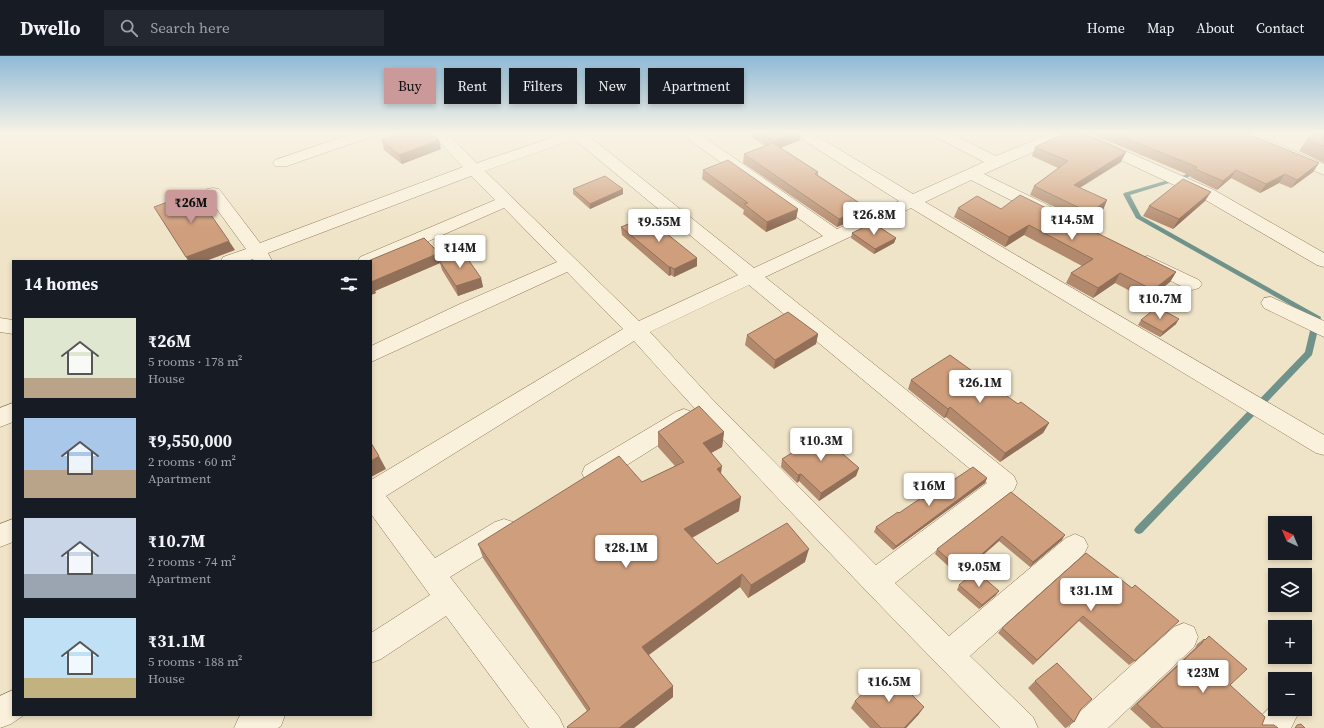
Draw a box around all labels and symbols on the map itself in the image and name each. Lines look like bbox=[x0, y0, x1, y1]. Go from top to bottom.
pin: ₹26M bbox=[167, 190, 215, 224]
pin: ₹26.8M bbox=[841, 202, 907, 236]
pin: ₹14.5M bbox=[1039, 207, 1105, 241]
pin: ₹9.55M bbox=[626, 209, 692, 243]
pin: ₹14M bbox=[436, 235, 484, 269]
pin: ₹10.7M bbox=[1127, 286, 1193, 320]
pin: ₹26.1M bbox=[947, 370, 1013, 404]
pin: ₹10.3M bbox=[788, 428, 854, 462]
pin: ₹16M bbox=[905, 473, 953, 507]
north arrow bbox=[1268, 516, 1312, 560]
pin: ₹28.1M bbox=[593, 535, 659, 569]
pin: ₹9.05M bbox=[946, 554, 1012, 588]
pin: ₹31.1M bbox=[1058, 578, 1124, 612]
pin: ₹23M bbox=[1179, 660, 1227, 694]
pin: ₹16.5M bbox=[856, 669, 922, 703]

